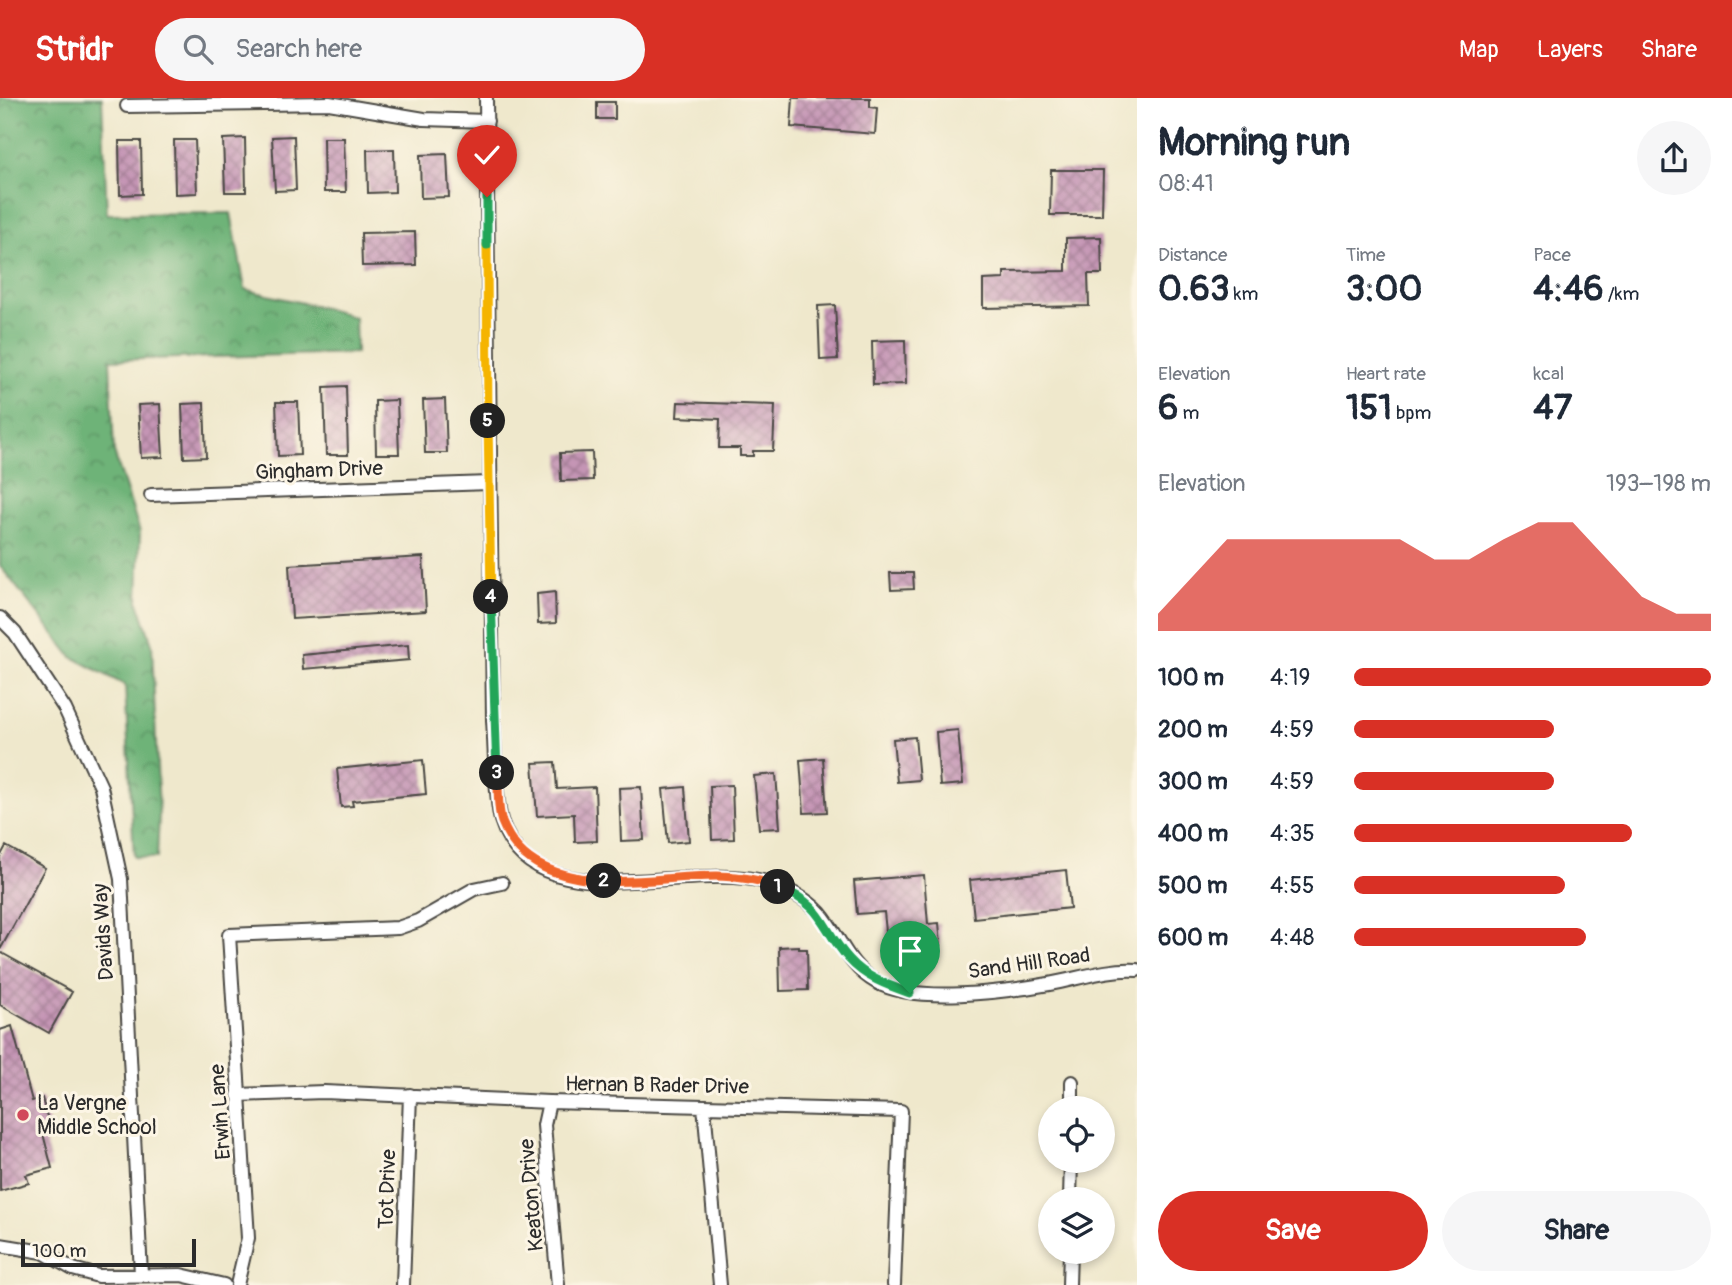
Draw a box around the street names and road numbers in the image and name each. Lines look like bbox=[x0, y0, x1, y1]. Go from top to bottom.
street label: Gingham Drive bbox=[255, 455, 384, 486]
street label: Davids Way bbox=[87, 883, 120, 981]
street label: Sand Hill Road bbox=[966, 942, 1092, 985]
street label: Erwin Lane bbox=[204, 1063, 237, 1161]
street label: Hernan B Rader Drive bbox=[565, 1070, 750, 1101]
street label: Keaton Drive bbox=[513, 1137, 550, 1252]
street label: Tot Drive bbox=[373, 1148, 402, 1229]

